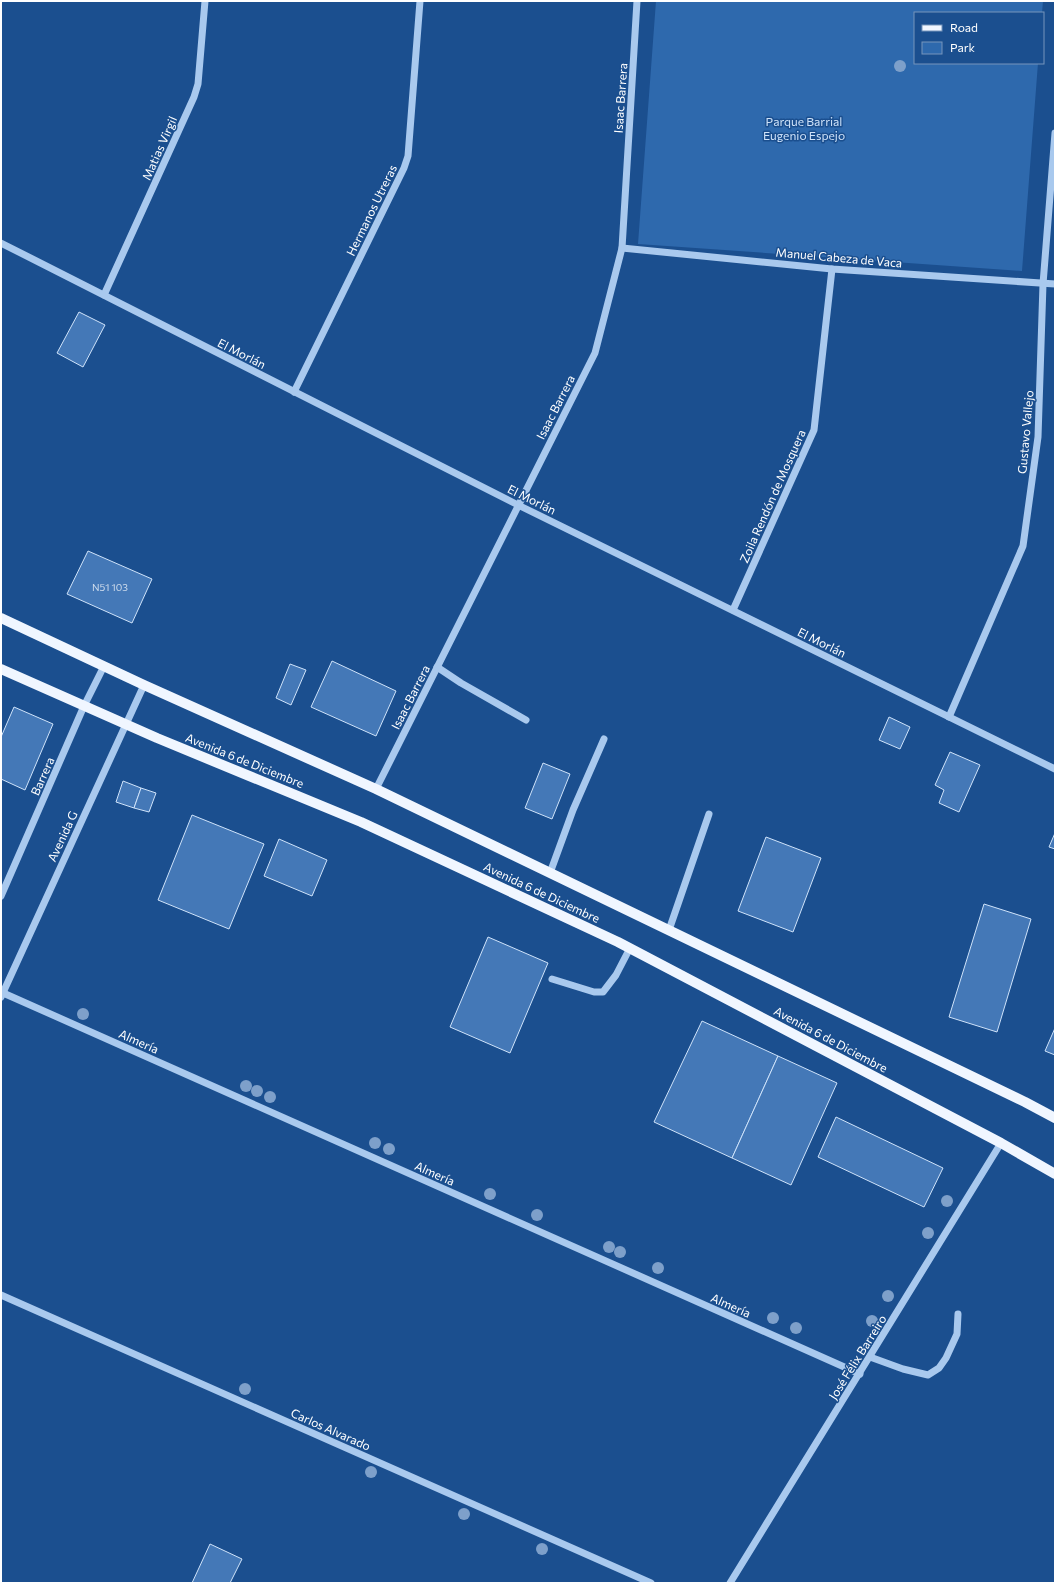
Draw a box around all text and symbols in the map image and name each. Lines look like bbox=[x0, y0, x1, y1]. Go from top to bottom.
legend bbox=[914, 12, 1044, 64]
text: Road bbox=[950, 20, 978, 34]
text: Park bbox=[950, 40, 976, 54]
street label: Isaac Barrera bbox=[611, 62, 629, 134]
street label: Matias Virgil bbox=[139, 114, 179, 182]
park label: Parque Barrial Eugenio Espejo bbox=[763, 114, 845, 142]
street label: Hermanos Utreras bbox=[343, 162, 399, 258]
street label: Manuel Cabeza de Vaca bbox=[775, 244, 903, 270]
street label: El Morlán bbox=[216, 335, 268, 371]
street label: Isaac Barrera bbox=[533, 373, 577, 441]
street label: Gustavo Vallejo bbox=[1014, 390, 1036, 474]
street label: Zoila Rendón de Mosquera bbox=[736, 427, 808, 565]
street label: El Morlán bbox=[506, 481, 558, 517]
house number: N51 103 bbox=[92, 581, 128, 593]
street label: El Morlán bbox=[796, 624, 848, 660]
street label: Isaac Barrera bbox=[388, 663, 432, 731]
street label: Avenida 6 de Diciembre bbox=[184, 730, 306, 790]
street label: Barrera bbox=[27, 755, 57, 797]
street label: Avenida G bbox=[44, 808, 80, 864]
street label: Avenida 6 de Diciembre bbox=[482, 859, 602, 925]
street label: Avenida 6 de Diciembre bbox=[772, 1003, 890, 1075]
street label: Almería bbox=[117, 1026, 161, 1056]
street label: Almería bbox=[413, 1158, 457, 1188]
street label: Almería bbox=[709, 1290, 753, 1320]
street label: José Félix Barreiro bbox=[825, 1312, 889, 1402]
street label: Carlos Alvarado bbox=[289, 1405, 373, 1453]

